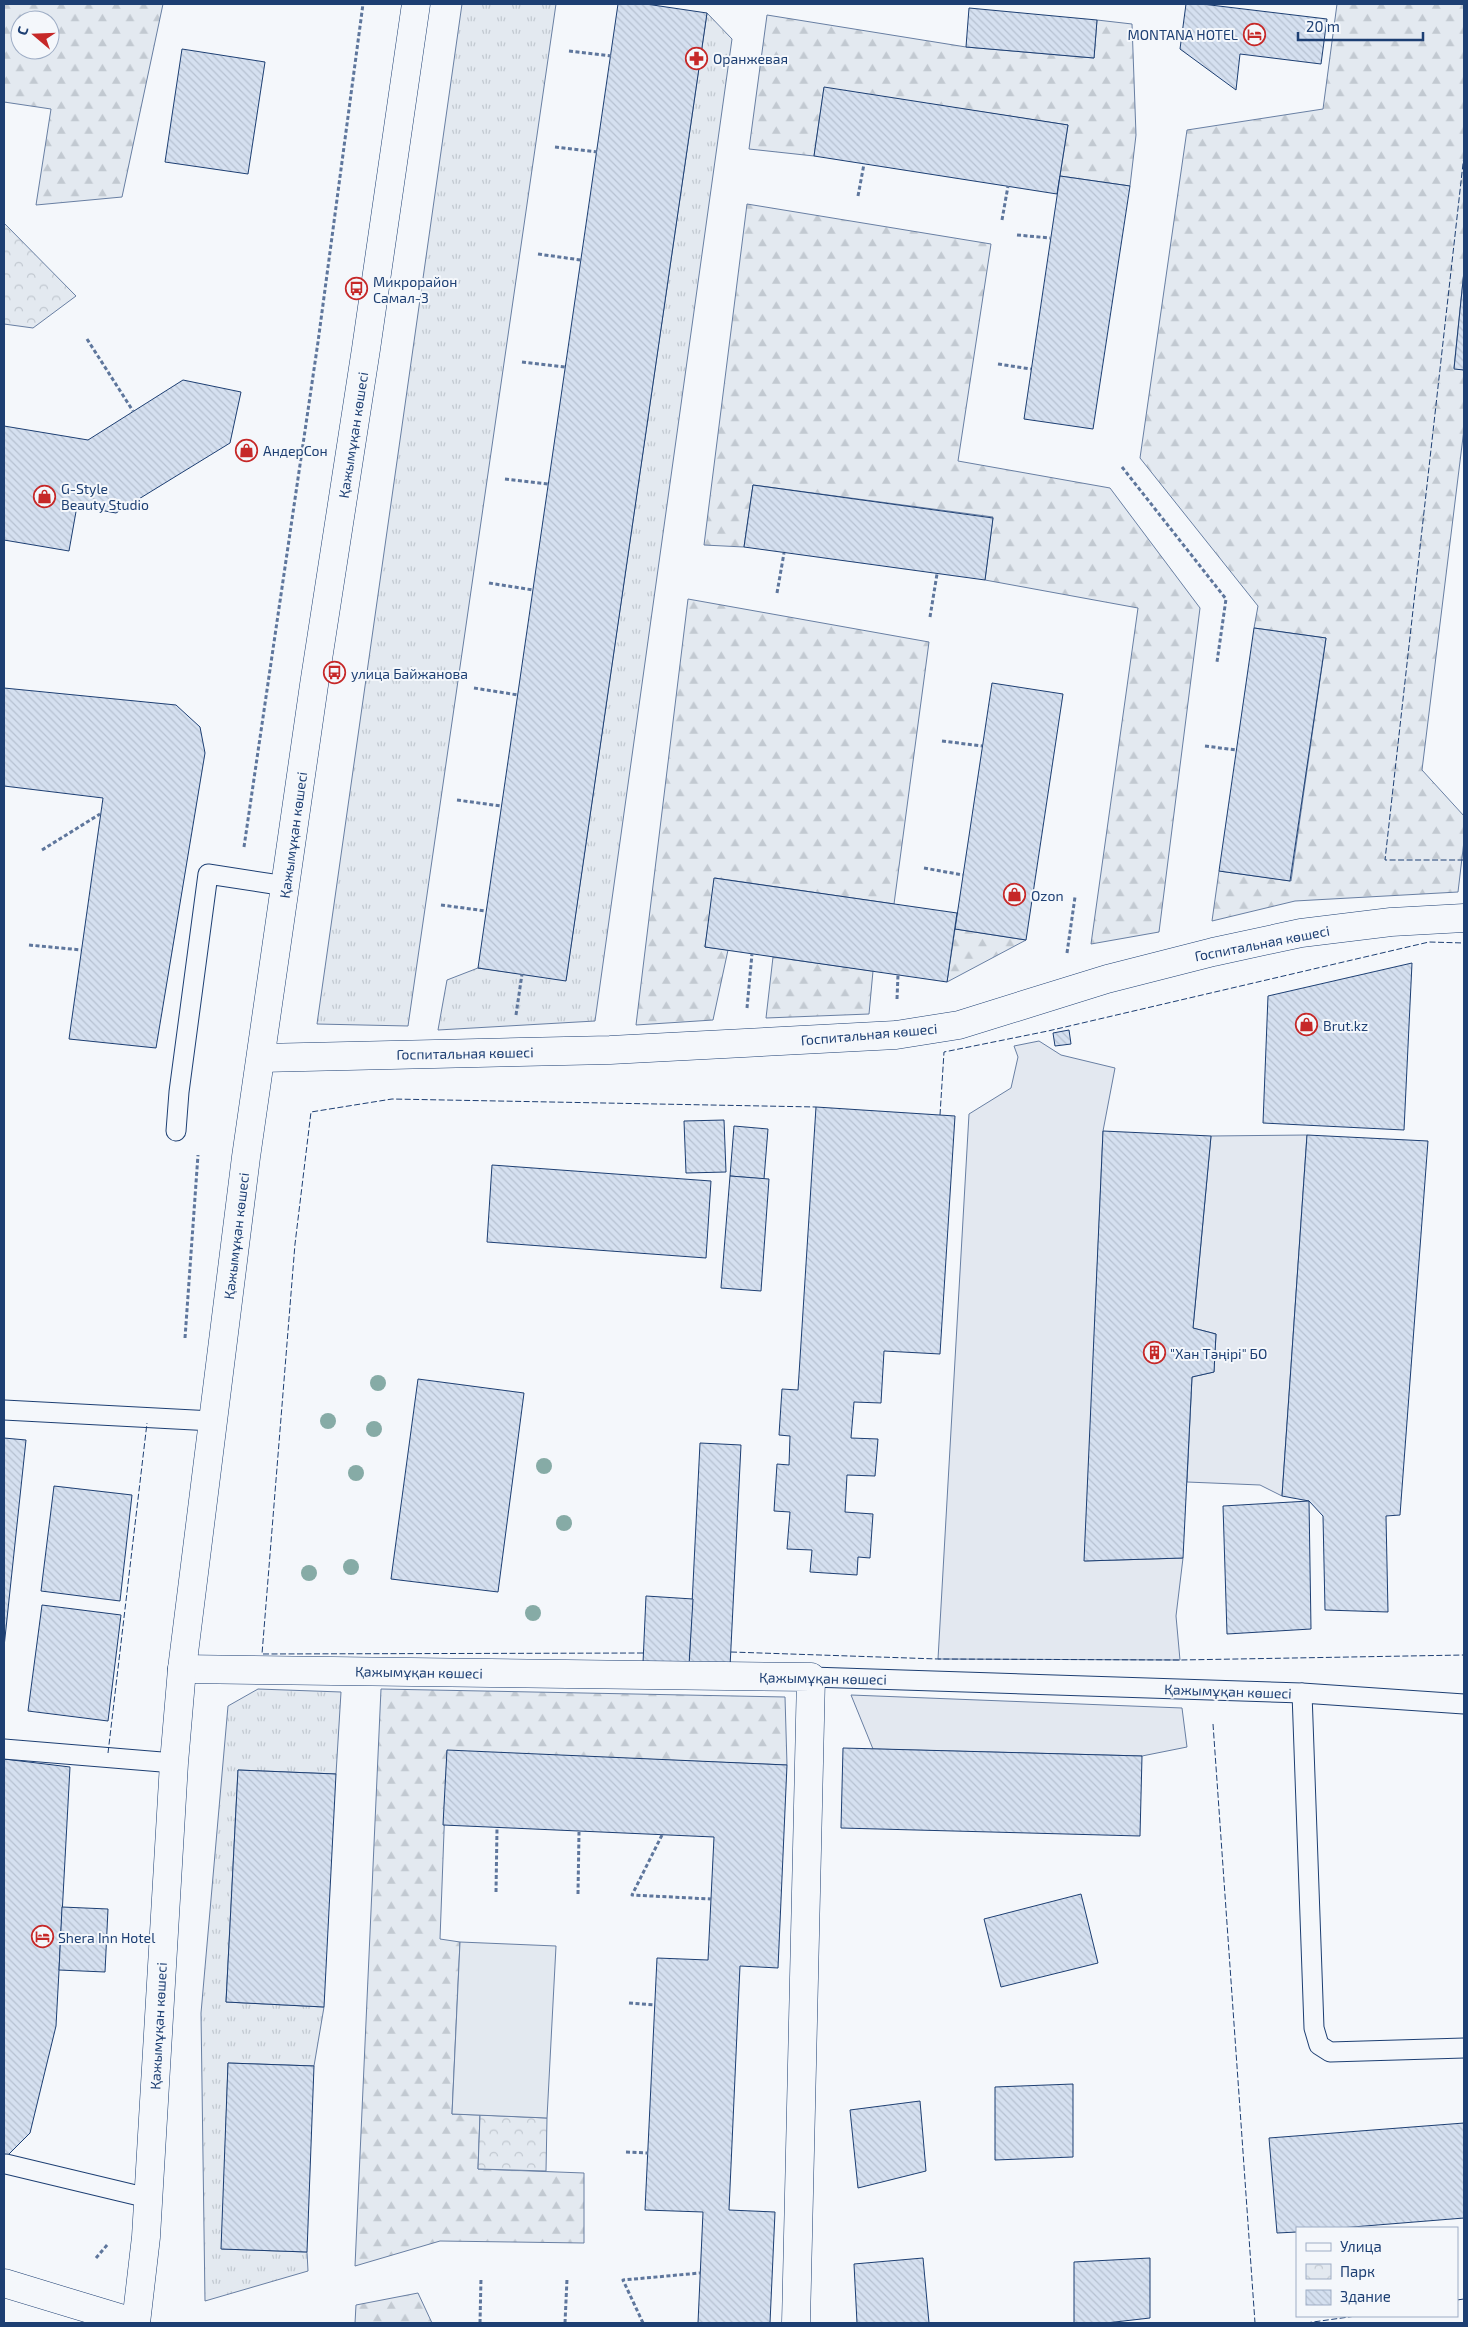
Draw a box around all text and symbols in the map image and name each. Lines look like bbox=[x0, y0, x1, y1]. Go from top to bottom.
north arrow bbox=[10, 10, 60, 60]
scale bar bbox=[1298, 10, 1423, 42]
text: 20 m bbox=[1306, 17, 1340, 35]
hotel icon: MONTANA HOTEL bbox=[1242, 22, 1266, 46]
text: С bbox=[13, 24, 32, 37]
place label: MONTANA HOTEL bbox=[1127, 26, 1238, 43]
pharmacy icon: Оранжевая bbox=[685, 46, 709, 70]
place label: Оранжевая bbox=[713, 50, 788, 67]
place label: Микрорайон Самал-3 bbox=[373, 273, 457, 306]
bus stop icon: Микрорайон Самал-3 bbox=[345, 277, 369, 301]
street label: Қажымұқан көшесі bbox=[335, 371, 371, 499]
shop icon: АндерСон bbox=[235, 438, 259, 462]
place label: АндерСон bbox=[263, 442, 328, 459]
place label: G-Style Beauty Studio bbox=[61, 480, 149, 513]
shop icon: G-Style Beauty Studio bbox=[33, 484, 57, 508]
bus stop icon: улица Байжанова bbox=[323, 661, 347, 685]
place label: улица Байжанова bbox=[351, 665, 468, 682]
street label: Қажымұқан көшесі bbox=[276, 771, 310, 899]
shop icon: Ozon bbox=[1003, 883, 1027, 907]
place label: Ozon bbox=[1031, 887, 1064, 904]
street label: Госпитальная көшесі bbox=[1193, 922, 1331, 964]
shop icon: Brut.kz bbox=[1295, 1013, 1319, 1037]
place label: Brut.kz bbox=[1323, 1017, 1368, 1034]
street label: Госпитальная көшесі bbox=[800, 1020, 938, 1048]
street label: Госпитальная көшесі bbox=[396, 1043, 534, 1063]
street label: Қажымұқан көшесі bbox=[220, 1172, 252, 1300]
building icon: "Хан Тәңірі" БО bbox=[1142, 1341, 1166, 1365]
place label: "Хан Тәңірі" БО bbox=[1170, 1345, 1267, 1362]
street label: Қажымұқан көшесі bbox=[355, 1662, 483, 1682]
street label: Қажымұқан көшесі bbox=[759, 1668, 887, 1688]
street label: Қажымұқан көшесі bbox=[1164, 1680, 1292, 1702]
hotel icon: Shera Inn Hotel bbox=[30, 1925, 54, 1949]
place label: Shera Inn Hotel bbox=[58, 1929, 156, 1946]
street label: Қажымұқан көшесі bbox=[146, 1962, 170, 2090]
legend bbox=[1296, 2227, 1458, 2317]
text: Улица bbox=[1340, 2237, 1382, 2255]
text: Парк bbox=[1340, 2262, 1375, 2280]
text: Здание bbox=[1340, 2287, 1391, 2305]

